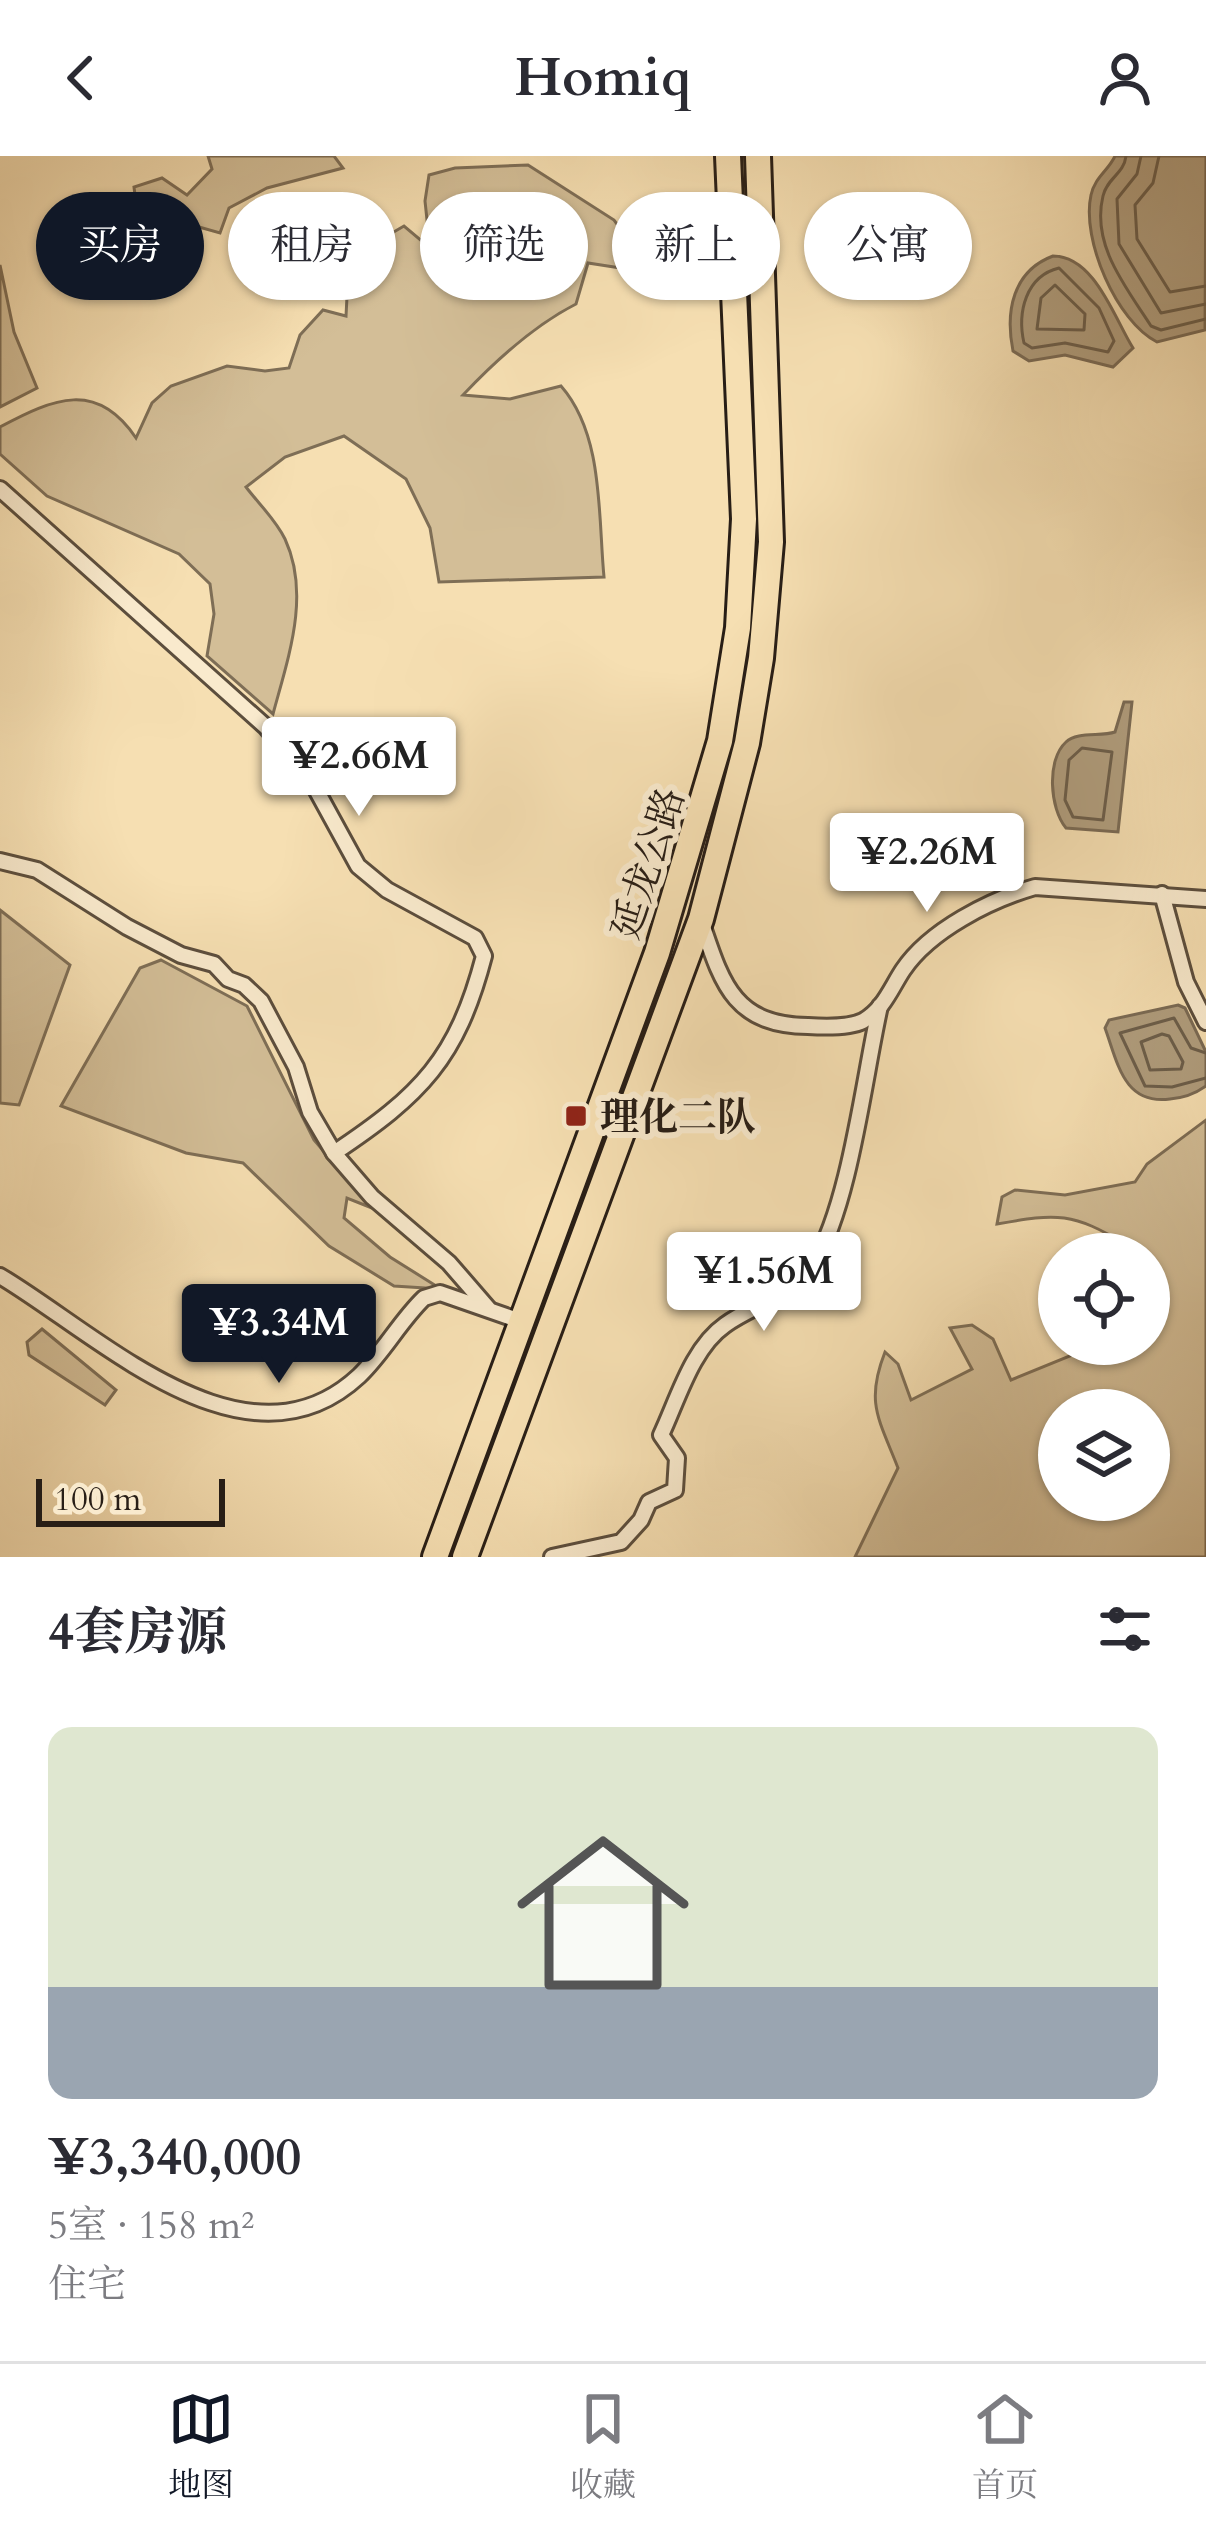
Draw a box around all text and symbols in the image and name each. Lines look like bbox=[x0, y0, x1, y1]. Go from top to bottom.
text: Homiq bbox=[515, 42, 691, 115]
icon: back bbox=[48, 45, 114, 111]
icon: person bbox=[1092, 45, 1158, 111]
chip: 买房 bbox=[36, 192, 204, 300]
chip: 租房 bbox=[228, 192, 396, 300]
chip: 筛选 bbox=[420, 192, 588, 300]
chip: 新上 bbox=[612, 192, 780, 300]
chip: 公寓 bbox=[804, 192, 972, 300]
pin: ¥2.66M bbox=[261, 717, 457, 819]
text: ¥2.66M bbox=[289, 729, 429, 782]
street label: 延龙公路 bbox=[599, 781, 698, 946]
pin: ¥2.26M bbox=[829, 813, 1025, 915]
text: ¥2.26M bbox=[857, 825, 997, 878]
place label: 理化二队 bbox=[600, 1091, 756, 1144]
marker: 理化二队 bbox=[563, 1103, 589, 1129]
pin: ¥1.56M bbox=[666, 1232, 862, 1334]
map controls bbox=[1038, 1233, 1170, 1521]
button: locate bbox=[1038, 1233, 1170, 1365]
text: ¥1.56M bbox=[694, 1244, 834, 1297]
pin: ¥3.34M bbox=[181, 1284, 377, 1386]
text: ¥3.34M bbox=[209, 1296, 349, 1349]
button: layers bbox=[1038, 1389, 1170, 1521]
scale bar bbox=[36, 1473, 225, 1526]
text: 100 m bbox=[54, 1477, 141, 1522]
icon: filters bbox=[1092, 1596, 1158, 1662]
text: 4套房源 bbox=[48, 1598, 227, 1668]
icon: home bbox=[495, 1805, 711, 2021]
text: ¥3,340,000 bbox=[48, 2123, 301, 2193]
text: 5室 · 158 m² bbox=[48, 2199, 254, 2252]
text: 住宅 bbox=[48, 2258, 126, 2311]
tab: 地图 bbox=[168, 2386, 234, 2508]
tab: 收藏 bbox=[570, 2386, 636, 2508]
tab: 首页 bbox=[972, 2386, 1038, 2508]

